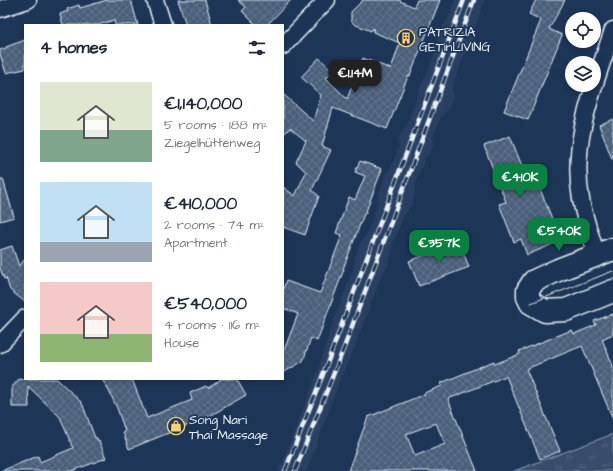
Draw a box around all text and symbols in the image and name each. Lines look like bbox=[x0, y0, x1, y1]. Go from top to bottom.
map controls bbox=[565, 12, 601, 92]
button: locate bbox=[565, 12, 601, 48]
place label: PATRIZIA GETinLIVING bbox=[419, 23, 491, 56]
building icon: PATRIZIA GETinLIVING bbox=[396, 28, 416, 48]
text: 4 homes bbox=[40, 36, 107, 60]
icon: filters bbox=[246, 37, 268, 59]
button: layers bbox=[565, 56, 601, 92]
pin: €1.14M bbox=[322, 60, 388, 94]
text: €1.14M bbox=[337, 64, 373, 82]
text: €1,140,000 bbox=[164, 92, 242, 116]
icon: home bbox=[72, 98, 120, 146]
text: 5 rooms · 188 m² bbox=[164, 116, 268, 134]
text: Ziegelhüttenweg bbox=[164, 134, 260, 152]
pin: €410K bbox=[492, 164, 548, 198]
text: €410K bbox=[502, 168, 538, 186]
text: €410,000 bbox=[164, 192, 237, 216]
icon: home bbox=[72, 198, 120, 246]
text: 2 rooms · 74 m² bbox=[164, 216, 264, 234]
pin: €540K bbox=[531, 218, 587, 252]
text: €540K bbox=[537, 222, 581, 240]
pin: €357K bbox=[411, 230, 467, 264]
text: Apartment bbox=[164, 234, 228, 252]
text: €357K bbox=[418, 234, 460, 252]
text: €540,000 bbox=[164, 292, 247, 316]
icon: home bbox=[72, 298, 120, 346]
text: 4 rooms · 116 m² bbox=[164, 316, 260, 334]
text: House bbox=[164, 334, 199, 352]
place label: Song Nari Thai Massage bbox=[189, 411, 268, 445]
shop icon: Song Nari Thai Massage bbox=[166, 416, 186, 436]

